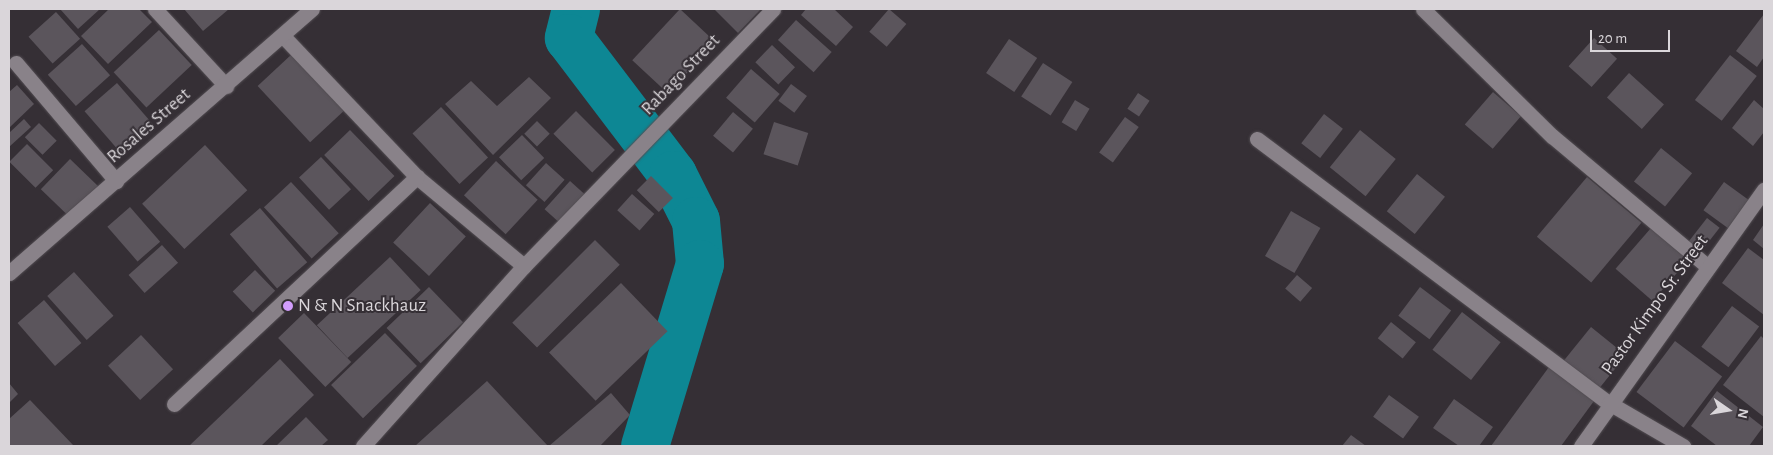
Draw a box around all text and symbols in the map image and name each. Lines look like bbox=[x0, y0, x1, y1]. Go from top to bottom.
scale bar bbox=[1593, 20, 1673, 52]
street label: Rabago Street bbox=[637, 30, 725, 120]
text: 20 m bbox=[1598, 31, 1627, 46]
street label: Rosales Street bbox=[103, 83, 195, 169]
street label: Pastor Kimpo Sr. Street bbox=[1597, 231, 1713, 379]
place label: N & N Snackhauz bbox=[298, 295, 426, 317]
marker: N & N Snackhauz bbox=[282, 300, 294, 312]
north arrow bbox=[1703, 385, 1753, 435]
text: N bbox=[1735, 407, 1751, 420]

